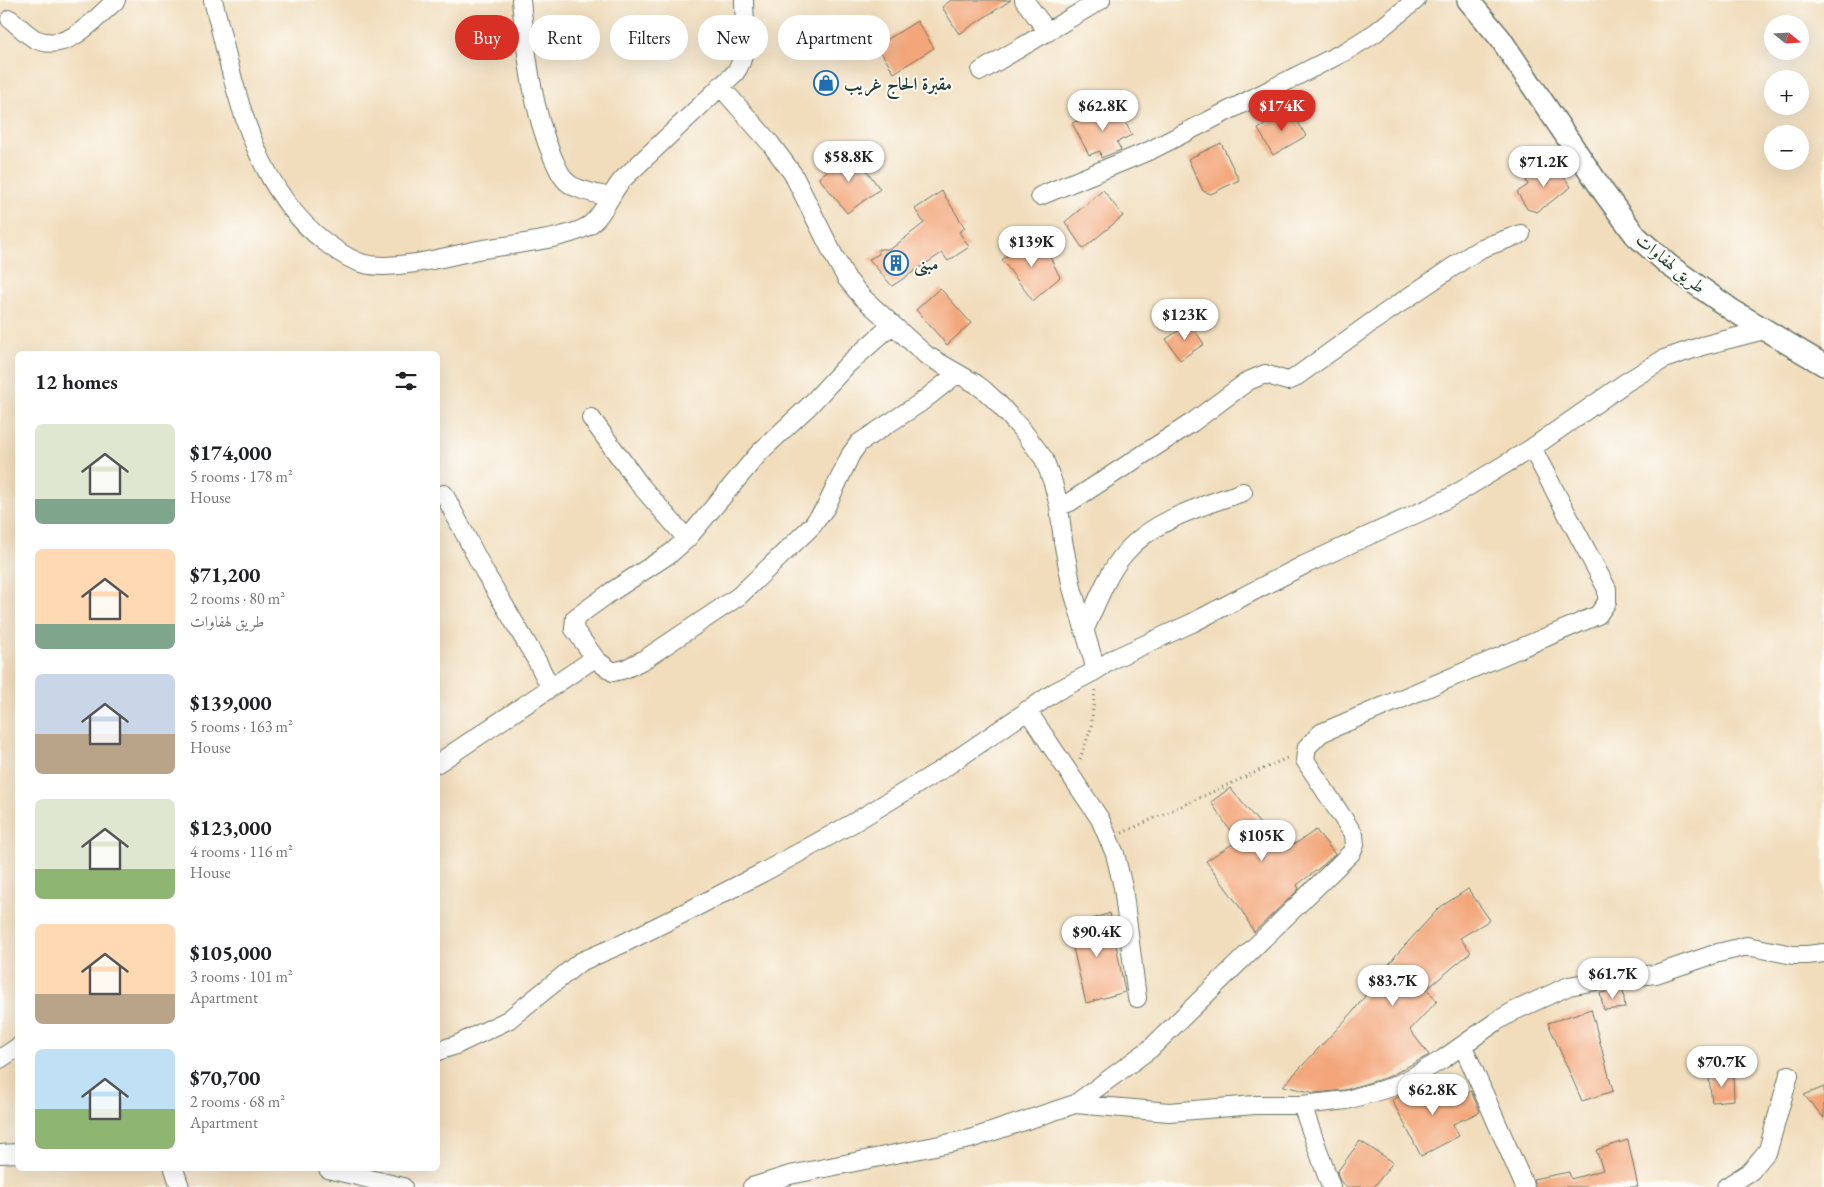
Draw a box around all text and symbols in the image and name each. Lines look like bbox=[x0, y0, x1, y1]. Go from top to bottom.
chip: Buy bbox=[455, 15, 519, 60]
chip: Rent bbox=[529, 15, 600, 60]
chip: Filters bbox=[610, 15, 688, 60]
chip: New bbox=[698, 15, 768, 60]
chip: Apartment bbox=[778, 15, 890, 60]
north arrow bbox=[1764, 15, 1809, 60]
map controls bbox=[1764, 15, 1809, 170]
shop icon: مقبرة الحاج غريب bbox=[813, 70, 839, 96]
button: + bbox=[1764, 70, 1809, 115]
place label: مقبرة الحاج غريب bbox=[844, 72, 952, 100]
pin: $62.8K bbox=[1062, 90, 1144, 132]
pin: $174K bbox=[1247, 90, 1317, 132]
text: $62.8K bbox=[1079, 95, 1127, 116]
text: $174K bbox=[1260, 95, 1304, 116]
button: − bbox=[1764, 125, 1809, 170]
pin: $58.8K bbox=[808, 140, 890, 183]
text: $58.8K bbox=[825, 146, 873, 167]
pin: $71.2K bbox=[1503, 146, 1585, 188]
text: $71.2K bbox=[1520, 151, 1568, 172]
pin: $139K bbox=[997, 226, 1067, 268]
street label: طريق لهفاوات bbox=[1631, 228, 1711, 299]
text: $139K bbox=[1010, 231, 1054, 252]
building icon: مبنى bbox=[883, 250, 909, 276]
place label: مبنى bbox=[914, 252, 939, 277]
pin: $123K bbox=[1150, 298, 1220, 341]
text: $123K bbox=[1163, 304, 1207, 325]
icon: filters bbox=[392, 367, 420, 395]
text: 12 homes bbox=[35, 368, 118, 395]
text: $174,000 bbox=[190, 439, 272, 466]
icon: home bbox=[75, 444, 135, 504]
text: 5 rooms · 178 m² bbox=[190, 466, 293, 487]
text: House bbox=[190, 487, 231, 508]
text: $71,200 bbox=[190, 561, 260, 588]
icon: home bbox=[75, 569, 135, 629]
text: 2 rooms · 80 m² bbox=[190, 588, 285, 609]
text: طريق لهفاوات bbox=[190, 611, 264, 632]
text: $139,000 bbox=[190, 689, 272, 716]
icon: home bbox=[75, 694, 135, 754]
text: 5 rooms · 163 m² bbox=[190, 716, 293, 737]
text: House bbox=[190, 737, 231, 758]
text: $123,000 bbox=[190, 814, 272, 841]
icon: home bbox=[75, 819, 135, 879]
pin: $105K bbox=[1227, 820, 1297, 862]
text: $105K bbox=[1240, 825, 1284, 846]
text: 4 rooms · 116 m² bbox=[190, 841, 293, 862]
text: House bbox=[190, 862, 231, 883]
pin: $90.4K bbox=[1056, 916, 1138, 958]
text: $90.4K bbox=[1073, 921, 1121, 942]
text: $105,000 bbox=[190, 939, 272, 966]
icon: home bbox=[75, 944, 135, 1004]
pin: $61.7K bbox=[1572, 958, 1654, 1000]
text: $61.7K bbox=[1589, 963, 1637, 984]
pin: $83.7K bbox=[1352, 964, 1434, 1007]
text: 3 rooms · 101 m² bbox=[190, 966, 293, 987]
text: $83.7K bbox=[1369, 970, 1417, 991]
text: Apartment bbox=[190, 987, 258, 1008]
pin: $70.7K bbox=[1681, 1046, 1763, 1088]
text: $70.7K bbox=[1698, 1051, 1746, 1072]
text: $70,700 bbox=[190, 1064, 260, 1091]
icon: home bbox=[75, 1069, 135, 1129]
pin: $62.8K bbox=[1392, 1074, 1474, 1116]
text: $62.8K bbox=[1409, 1079, 1457, 1100]
text: 2 rooms · 68 m² bbox=[190, 1091, 285, 1112]
text: Apartment bbox=[190, 1112, 258, 1133]

